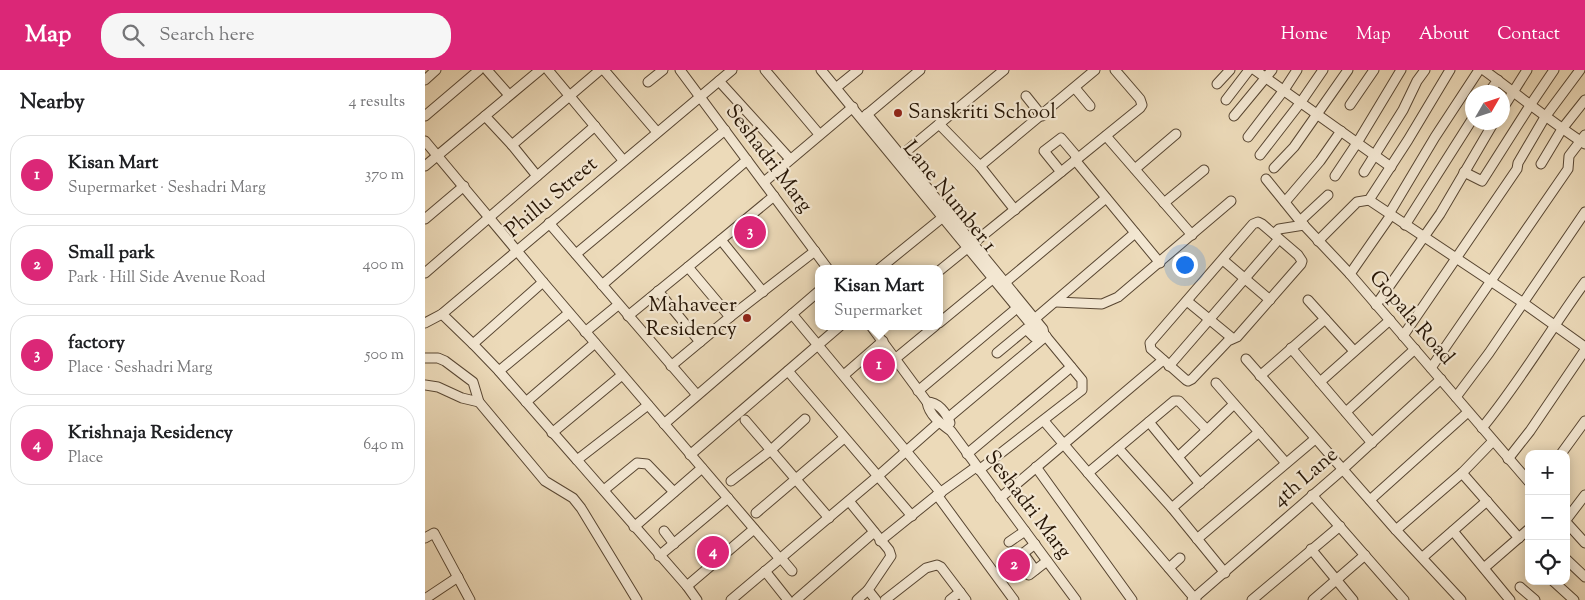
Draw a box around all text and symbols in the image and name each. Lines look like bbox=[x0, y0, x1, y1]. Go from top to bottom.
search box bbox=[101, 13, 451, 58]
text: Map bbox=[25, 18, 71, 52]
icon: search bbox=[119, 21, 147, 49]
text: Search here bbox=[159, 22, 255, 49]
text: Home bbox=[1281, 22, 1328, 48]
text: Map bbox=[1356, 22, 1391, 48]
text: About bbox=[1419, 22, 1469, 48]
text: Contact bbox=[1497, 22, 1560, 48]
north arrow bbox=[1465, 85, 1510, 130]
text: Nearby bbox=[20, 88, 85, 118]
text: 4 results bbox=[349, 91, 405, 114]
street label: Seshadri Marg bbox=[717, 98, 819, 220]
place label: Sanskriti School bbox=[908, 98, 1056, 128]
marker: Sanskriti School bbox=[892, 107, 904, 119]
street label: Lane Number 1 bbox=[895, 135, 1003, 259]
text: Kisan Mart bbox=[68, 150, 158, 177]
street label: Phillu Street bbox=[499, 150, 605, 246]
text: 1 bbox=[34, 164, 40, 187]
text: 370 m bbox=[365, 164, 404, 187]
text: Supermarket · Seshadri Marg bbox=[68, 177, 266, 200]
pin: 3 bbox=[734, 213, 766, 251]
text: Small park bbox=[68, 240, 155, 267]
your location bbox=[1172, 252, 1198, 278]
text: 2 bbox=[33, 254, 41, 277]
text: 400 m bbox=[363, 254, 404, 277]
street label: Gopala Road bbox=[1361, 264, 1461, 372]
popup bbox=[815, 265, 943, 330]
text: Park · Hill Side Avenue Road bbox=[68, 267, 266, 290]
text: Kisan Mart bbox=[834, 273, 924, 300]
place label: Mahaveer Residency bbox=[646, 291, 738, 345]
text: Supermarket bbox=[834, 300, 923, 323]
marker: Mahaveer Residency bbox=[741, 312, 753, 324]
text: factory bbox=[68, 330, 125, 357]
text: 3 bbox=[34, 344, 40, 367]
text: 500 m bbox=[365, 344, 404, 367]
pin: 1 bbox=[863, 346, 895, 384]
text: Place · Seshadri Marg bbox=[68, 357, 213, 380]
text: Krishnaja Residency bbox=[68, 420, 233, 447]
text: 4 bbox=[33, 434, 41, 457]
text: 640 m bbox=[363, 434, 404, 457]
street label: 4th Lane bbox=[1266, 441, 1346, 515]
street label: Seshadri Marg bbox=[976, 444, 1078, 566]
text: Place bbox=[68, 447, 103, 470]
map controls bbox=[1525, 450, 1570, 585]
button: + bbox=[1525, 450, 1570, 495]
button: − bbox=[1525, 495, 1570, 540]
pin: 4 bbox=[697, 533, 729, 571]
button: locate bbox=[1525, 540, 1570, 585]
pin: 2 bbox=[998, 546, 1030, 584]

